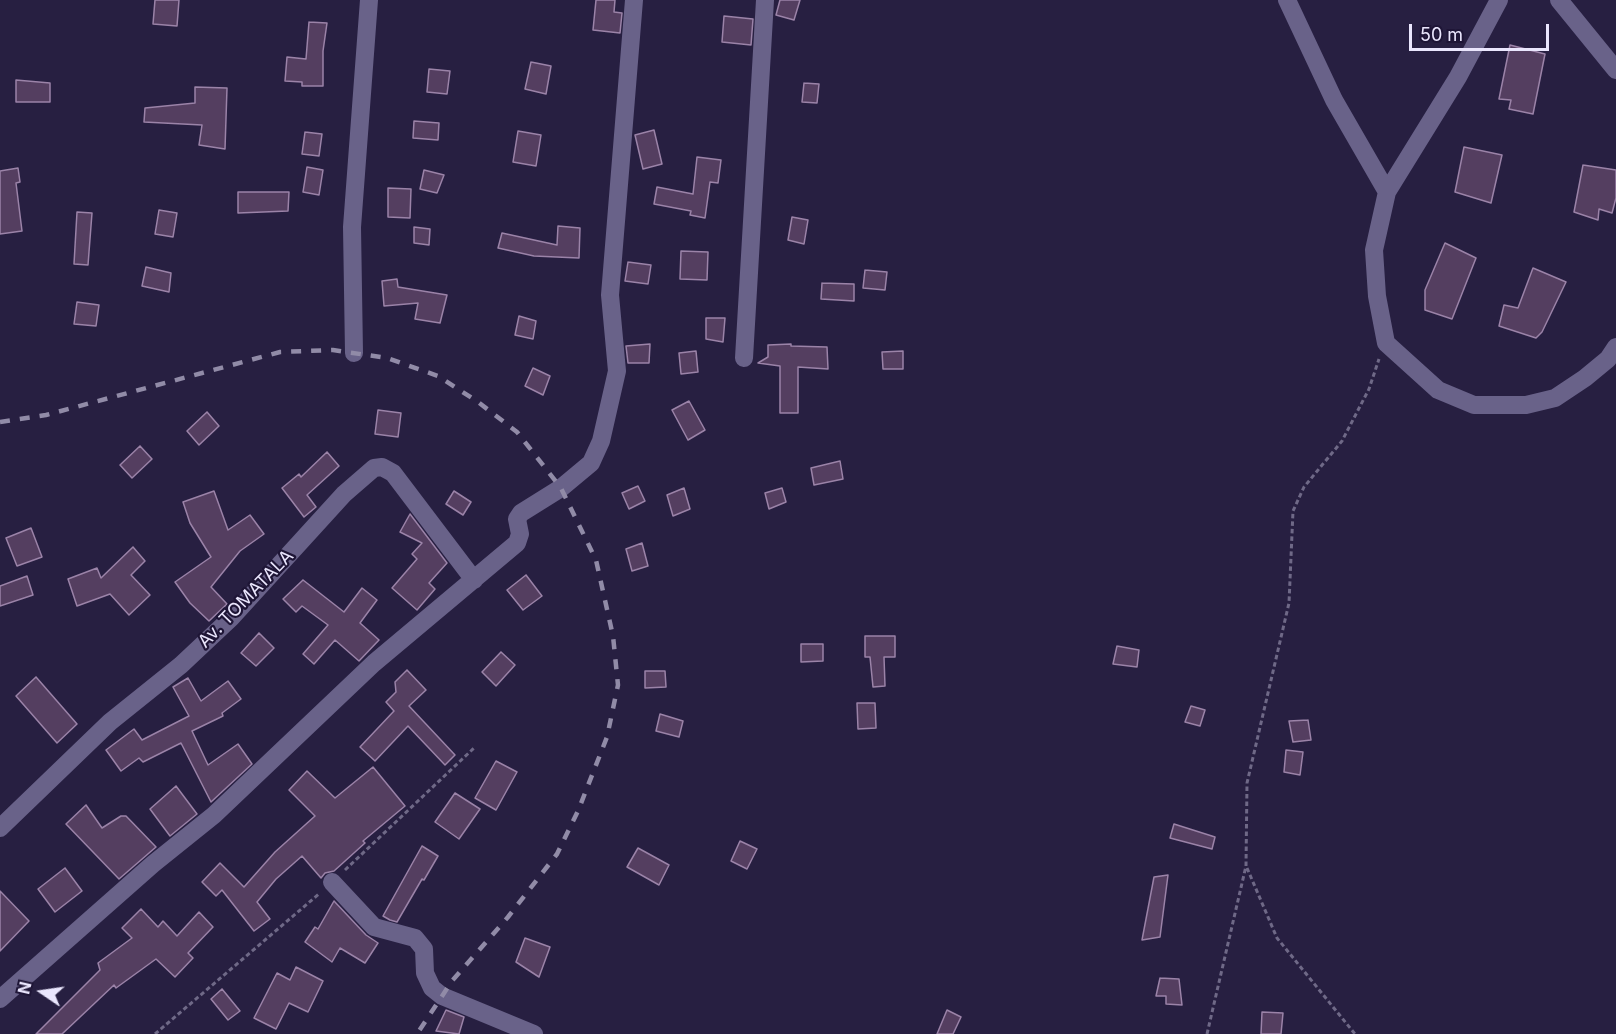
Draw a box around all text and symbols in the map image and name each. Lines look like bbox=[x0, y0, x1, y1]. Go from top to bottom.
scale bar bbox=[1412, 12, 1552, 50]
text: 50 m bbox=[1420, 24, 1463, 45]
street label: Av. TOMATALA bbox=[194, 546, 298, 652]
north arrow bbox=[12, 962, 72, 1022]
text: N bbox=[13, 980, 36, 996]

